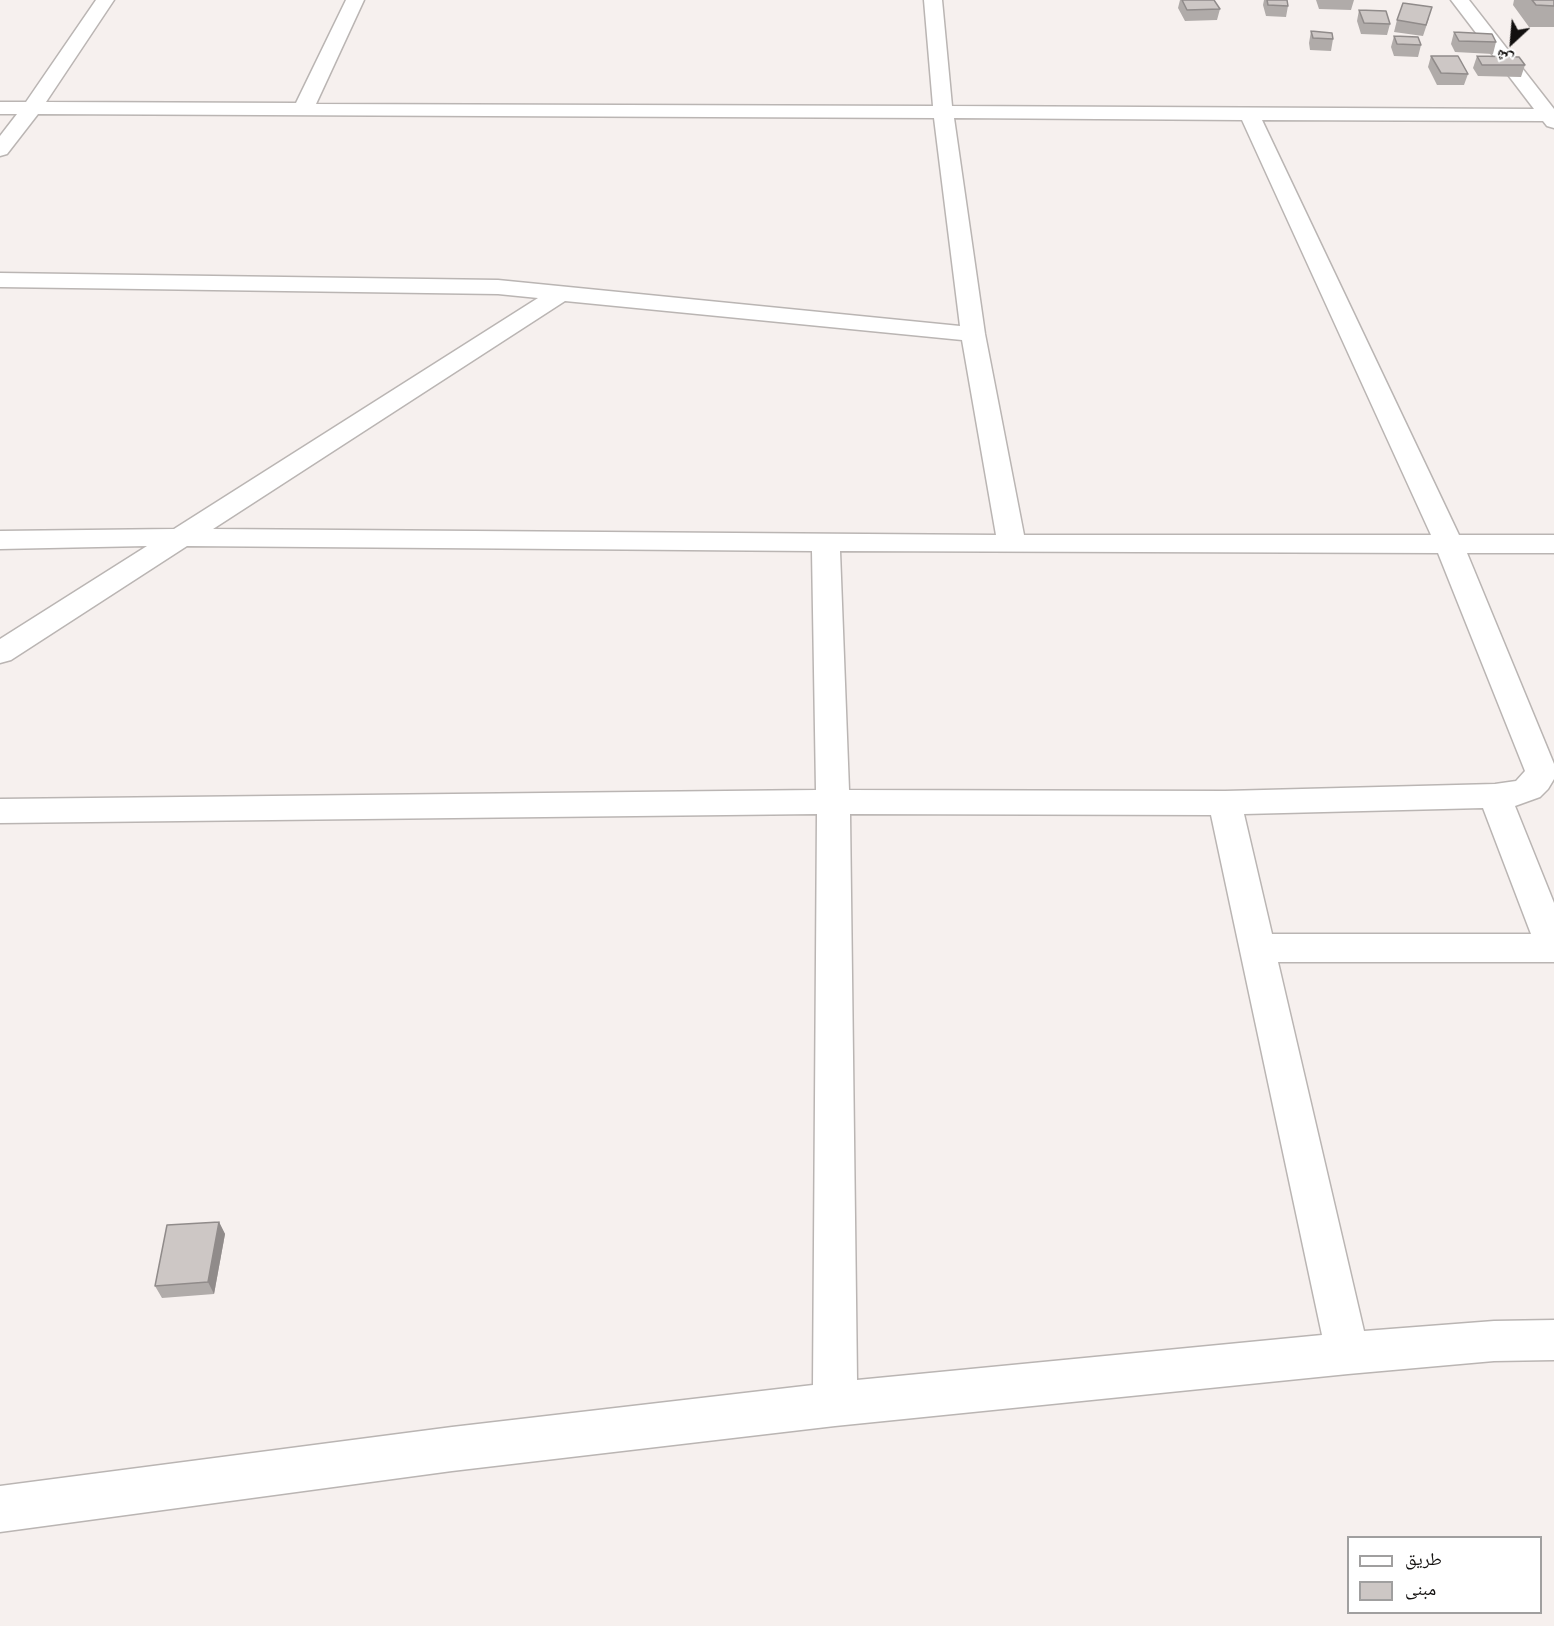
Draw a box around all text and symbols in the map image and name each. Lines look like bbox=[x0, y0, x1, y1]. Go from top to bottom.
north arrow bbox=[1482, 12, 1542, 72]
text: ش bbox=[1492, 45, 1516, 71]
legend bbox=[1347, 1536, 1542, 1614]
text: طريق bbox=[1405, 1547, 1442, 1570]
text: مبنى bbox=[1405, 1577, 1436, 1600]

